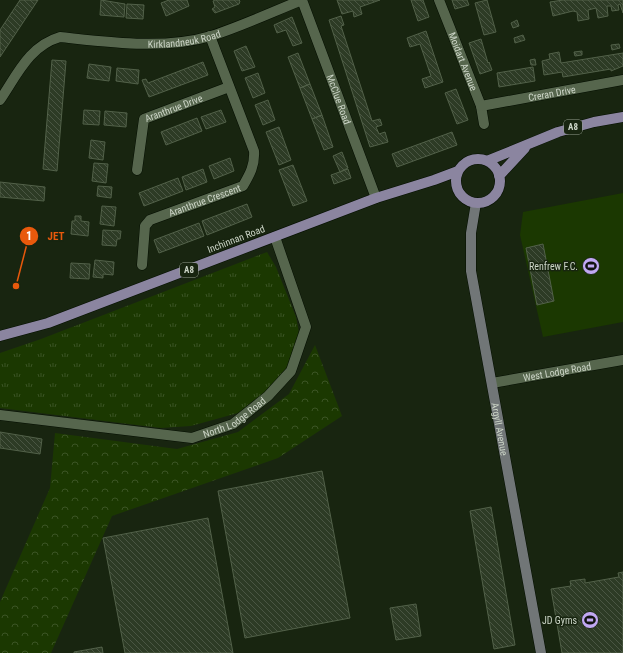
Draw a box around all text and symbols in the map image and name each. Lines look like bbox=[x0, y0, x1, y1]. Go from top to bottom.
street label: Kirklandneuk Road bbox=[148, 28, 222, 49]
street label: Moidart Avenue bbox=[447, 30, 480, 93]
street label: McClue Road bbox=[325, 73, 353, 126]
street label: Creran Drive bbox=[527, 83, 577, 103]
street label: Aranthrue Drive bbox=[143, 92, 204, 124]
road number: A8 bbox=[564, 120, 582, 134]
street label: Aranthrue Crescent bbox=[167, 182, 242, 218]
street label: Inchinnan Road bbox=[206, 223, 266, 255]
callout: JET bbox=[19, 224, 72, 247]
text: 1 bbox=[26, 229, 32, 243]
text: JET bbox=[48, 230, 64, 243]
sports icon: Renfrew F.C. bbox=[581, 256, 601, 276]
place label: Renfrew F.C. bbox=[529, 261, 578, 272]
road number: A8 bbox=[180, 263, 198, 277]
street label: West Lodge Road bbox=[522, 360, 592, 383]
street label: North Lodge Road bbox=[201, 395, 268, 439]
street label: Argyll Avenue bbox=[490, 402, 510, 457]
sports icon: JD Gyms bbox=[580, 610, 600, 630]
place label: JD Gyms bbox=[542, 615, 577, 626]

